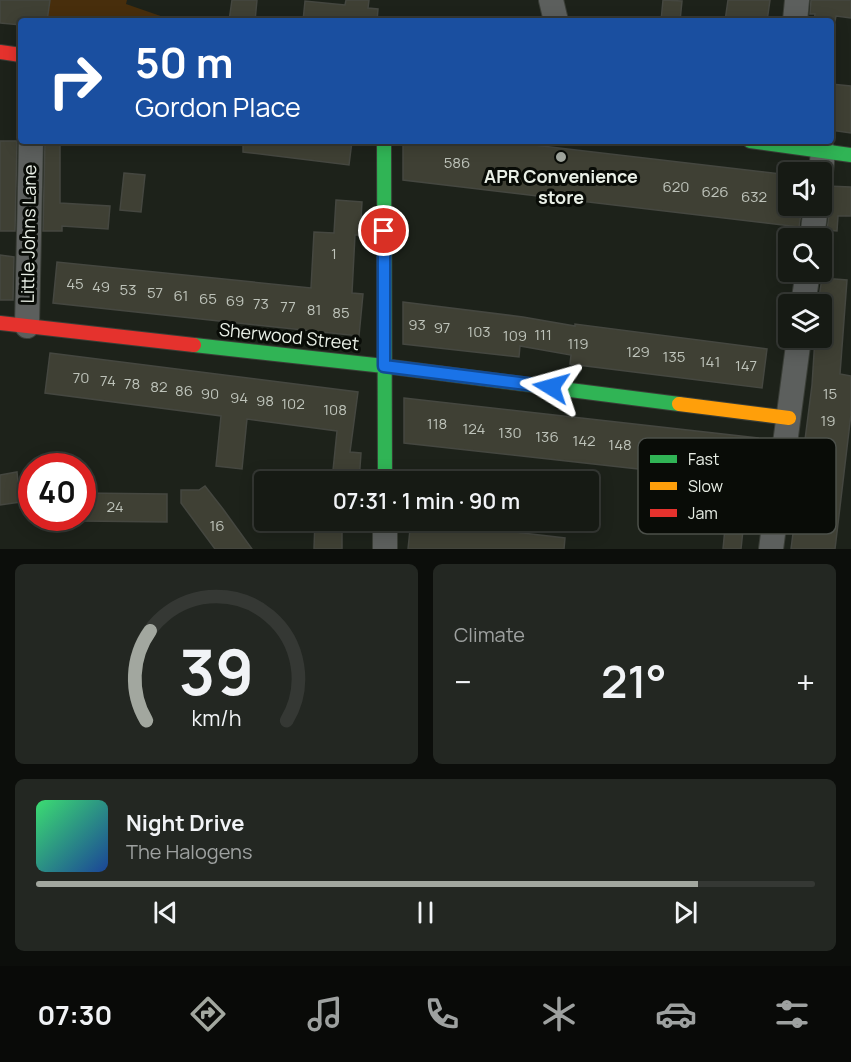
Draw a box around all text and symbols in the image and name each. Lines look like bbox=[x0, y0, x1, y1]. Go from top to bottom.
text: 50 m bbox=[135, 33, 233, 91]
icon: right bbox=[36, 42, 114, 120]
text: Gordon Place bbox=[135, 88, 301, 125]
marker: APR Convenience store bbox=[554, 150, 568, 164]
house number: 586 bbox=[444, 152, 470, 173]
map controls bbox=[778, 162, 832, 348]
button: sound bbox=[778, 162, 832, 216]
street label: Little Johns Lane bbox=[15, 164, 41, 304]
place label: APR Convenience store bbox=[484, 164, 638, 209]
house number: 620 bbox=[662, 176, 690, 197]
house number: 626 bbox=[701, 181, 729, 202]
house number: 632 bbox=[741, 186, 767, 207]
pin bbox=[358, 205, 409, 256]
icon: arrive bbox=[367, 214, 400, 247]
button: search bbox=[778, 228, 832, 282]
house number: 1 bbox=[331, 243, 337, 264]
house number: 45 bbox=[66, 273, 84, 294]
house number: 49 bbox=[92, 276, 110, 297]
house number: 53 bbox=[120, 279, 136, 300]
house number: 57 bbox=[147, 282, 163, 303]
house number: 61 bbox=[174, 285, 188, 306]
house number: 65 bbox=[199, 288, 217, 309]
house number: 69 bbox=[226, 290, 244, 311]
house number: 73 bbox=[253, 293, 269, 314]
button: layers bbox=[778, 294, 832, 348]
house number: 77 bbox=[280, 296, 296, 317]
house number: 81 bbox=[307, 299, 321, 320]
house number: 85 bbox=[332, 302, 350, 323]
house number: 93 bbox=[408, 314, 426, 335]
street label: Sherwood Street bbox=[218, 317, 360, 355]
house number: 97 bbox=[434, 317, 450, 338]
house number: 103 bbox=[467, 321, 491, 342]
house number: 111 bbox=[534, 324, 552, 345]
house number: 109 bbox=[503, 325, 527, 346]
house number: 119 bbox=[567, 333, 589, 354]
house number: 129 bbox=[626, 341, 650, 362]
house number: 135 bbox=[663, 346, 685, 367]
house number: 141 bbox=[700, 351, 720, 372]
position arrow bbox=[519, 355, 583, 419]
house number: 147 bbox=[735, 355, 757, 376]
house number: 70 bbox=[73, 367, 89, 388]
house number: 74 bbox=[100, 370, 116, 391]
house number: 78 bbox=[124, 373, 140, 394]
house number: 82 bbox=[150, 376, 168, 397]
house number: 86 bbox=[175, 380, 193, 401]
house number: 90 bbox=[201, 383, 219, 404]
house number: 15 bbox=[823, 383, 837, 404]
house number: 94 bbox=[230, 387, 248, 408]
house number: 98 bbox=[256, 390, 274, 411]
house number: 102 bbox=[281, 393, 305, 414]
house number: 108 bbox=[323, 399, 347, 420]
house number: 19 bbox=[820, 410, 836, 431]
house number: 118 bbox=[427, 413, 447, 434]
house number: 124 bbox=[463, 418, 486, 439]
house number: 130 bbox=[498, 422, 522, 443]
house number: 136 bbox=[535, 426, 559, 447]
house number: 142 bbox=[572, 430, 596, 451]
house number: 148 bbox=[608, 434, 632, 455]
legend bbox=[638, 438, 836, 534]
text: Fast bbox=[688, 448, 719, 470]
speed limit sign: 40 bbox=[18, 453, 96, 531]
text: Slow bbox=[688, 475, 723, 497]
text: 07:31 · 1 min · 90 m bbox=[333, 486, 520, 516]
house number: 24 bbox=[106, 496, 124, 517]
text: Jam bbox=[688, 502, 718, 524]
house number: 16 bbox=[209, 515, 225, 536]
text: Climate bbox=[454, 621, 525, 648]
text: 39 bbox=[179, 628, 254, 714]
text: 21° bbox=[601, 650, 667, 712]
text: − bbox=[454, 659, 472, 704]
text: + bbox=[796, 659, 815, 704]
text: km/h bbox=[192, 703, 241, 732]
text: Night Drive bbox=[126, 808, 245, 838]
text: The Halogens bbox=[126, 838, 252, 865]
icon: previous bbox=[149, 896, 182, 929]
icon: pause bbox=[409, 896, 442, 929]
icon: next bbox=[669, 896, 702, 929]
icon: directions bbox=[187, 993, 229, 1035]
icon: music bbox=[304, 993, 346, 1035]
icon: phone bbox=[421, 993, 463, 1035]
icon: climate bbox=[538, 993, 580, 1035]
icon: car bbox=[655, 993, 697, 1035]
icon: filters bbox=[771, 993, 813, 1035]
text: 07:30 bbox=[37, 996, 112, 1033]

